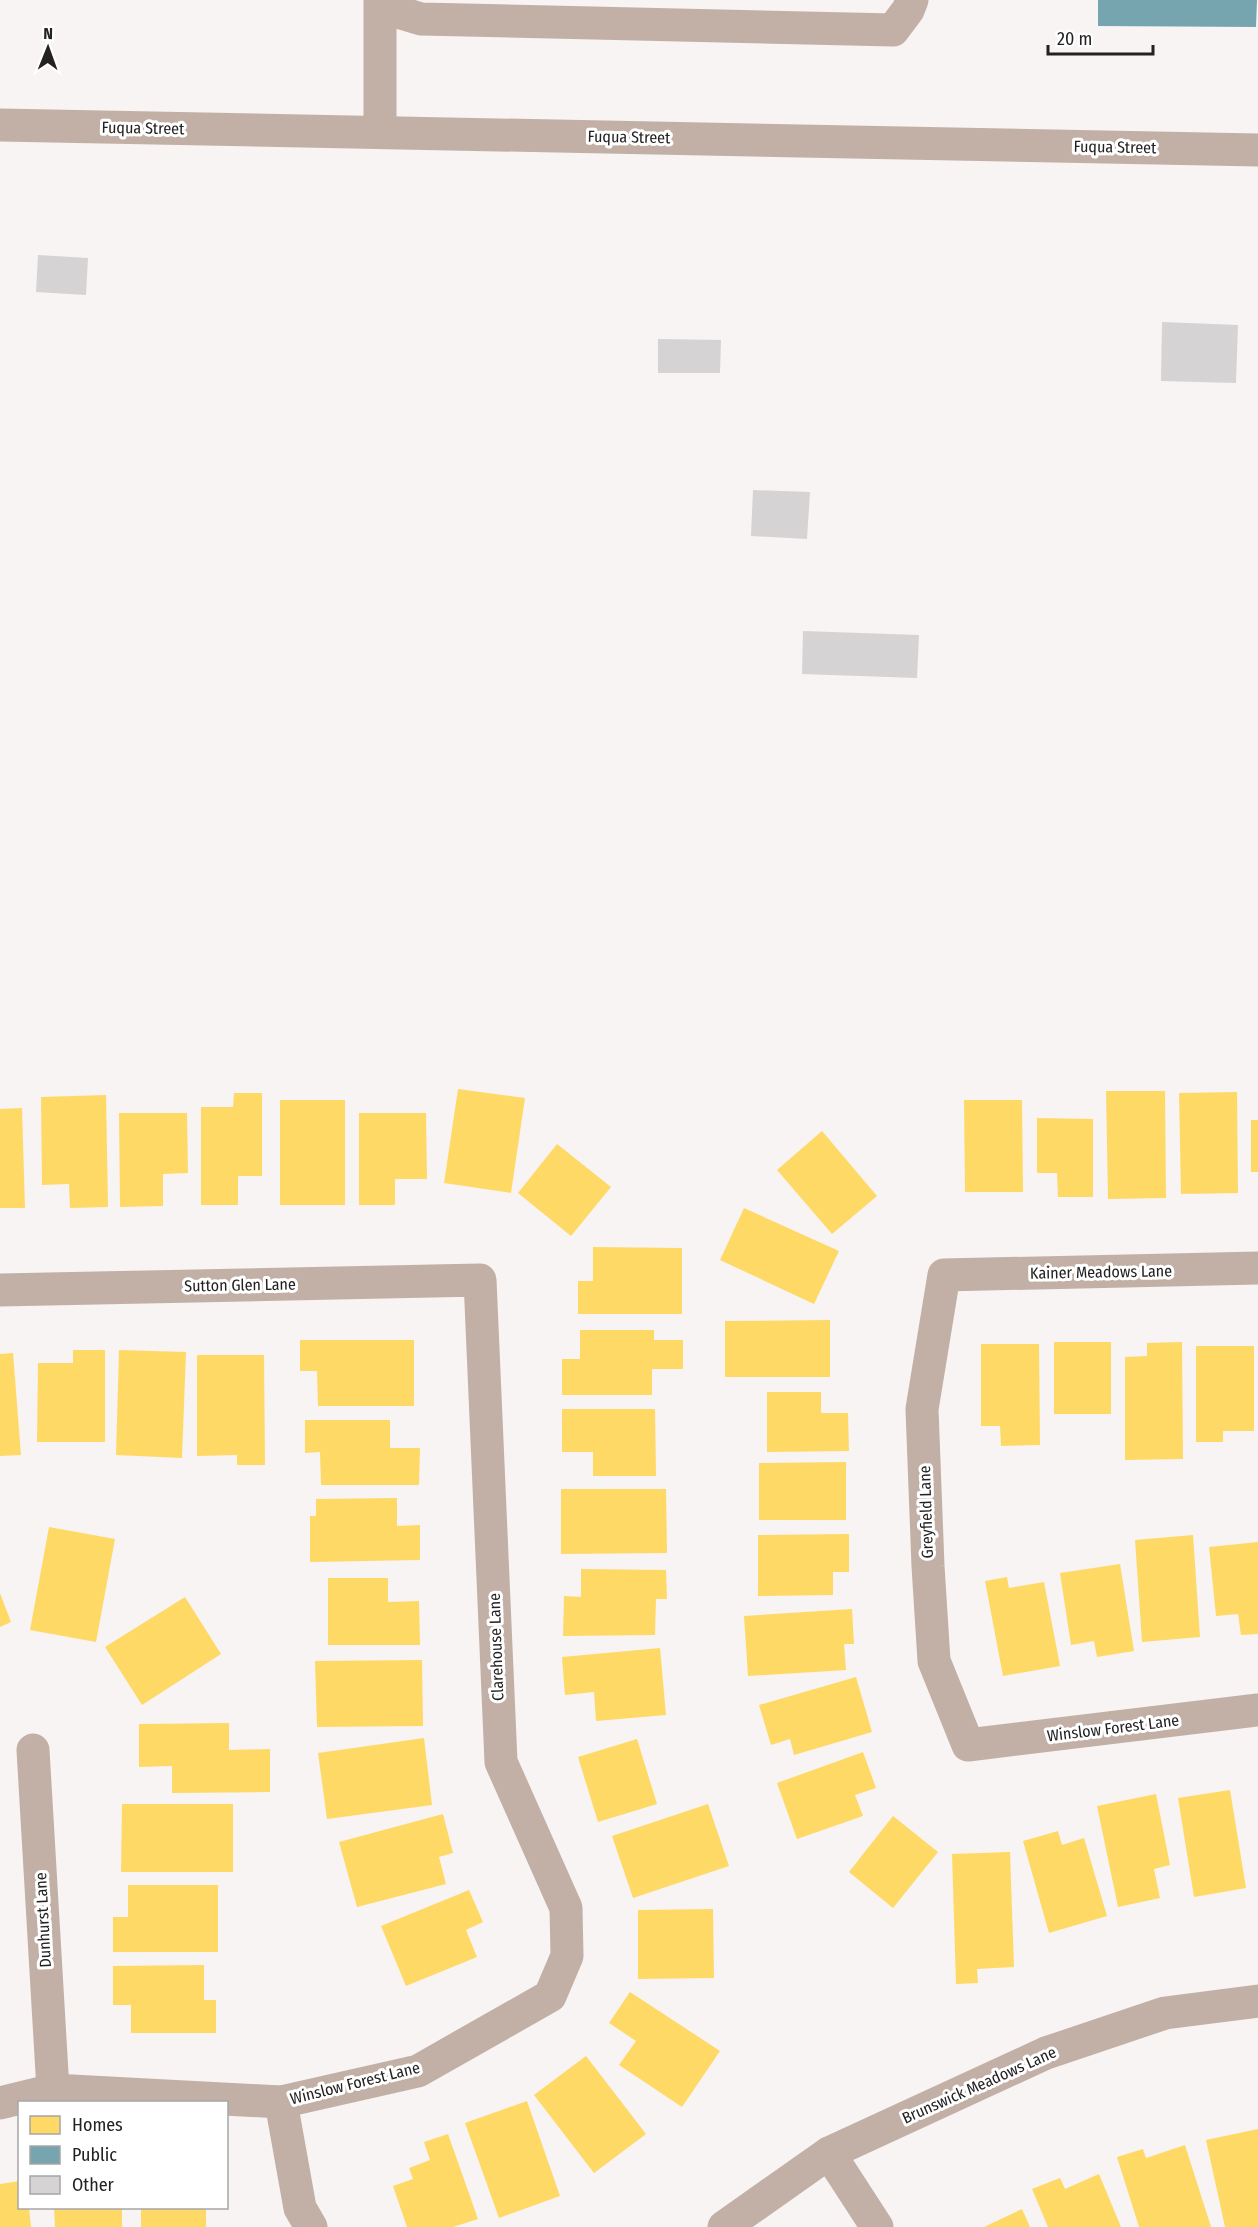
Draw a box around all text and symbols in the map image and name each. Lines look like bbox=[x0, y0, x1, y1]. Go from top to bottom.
north arrow bbox=[18, 18, 78, 78]
scale bar bbox=[1048, 18, 1153, 56]
text: N bbox=[43, 24, 53, 43]
text: 20 m bbox=[1057, 28, 1092, 50]
street label: Fuqua Street bbox=[101, 118, 185, 138]
street label: Fuqua Street bbox=[587, 127, 671, 147]
street label: Fuqua Street bbox=[1073, 137, 1157, 157]
street label: Kainer Meadows Lane bbox=[1030, 1261, 1172, 1283]
street label: Sutton Glen Lane bbox=[184, 1275, 296, 1295]
street label: Greyfield Lane bbox=[915, 1465, 937, 1559]
street label: Clarehouse Lane bbox=[485, 1593, 507, 1701]
street label: Winslow Forest Lane bbox=[1046, 1710, 1180, 1746]
street label: Dunhurst Lane bbox=[31, 1872, 55, 1968]
street label: Brunswick Meadows Lane bbox=[899, 2042, 1059, 2128]
street label: Winslow Forest Lane bbox=[288, 2058, 422, 2108]
legend bbox=[18, 2101, 228, 2209]
text: Homes bbox=[72, 2114, 123, 2136]
text: Public bbox=[72, 2144, 117, 2166]
text: Other bbox=[72, 2174, 115, 2196]

